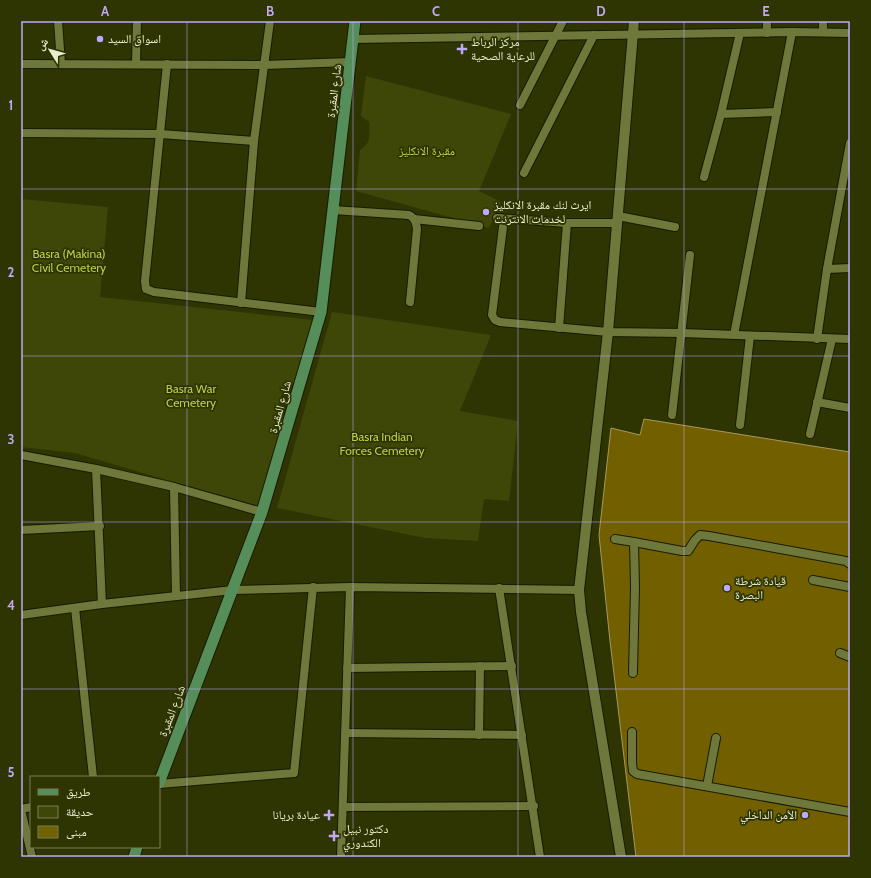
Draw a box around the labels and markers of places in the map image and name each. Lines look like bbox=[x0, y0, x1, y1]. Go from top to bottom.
place label: اسواق السيد bbox=[108, 31, 161, 46]
marker: اسواق السيد bbox=[95, 34, 105, 44]
place label: مركز الرباط للرعاية الصحية bbox=[471, 34, 535, 63]
marker: مركز الرباط للرعاية الصحية bbox=[456, 43, 468, 55]
place label: ايرث لنك مقبرة الانكليز لخدمات الانترنت bbox=[493, 197, 592, 226]
marker: ايرث لنك مقبرة الانكليز لخدمات الانترنت bbox=[481, 207, 491, 217]
place label: قيادة شرطة البصرة bbox=[735, 573, 786, 602]
marker: قيادة شرطة البصرة bbox=[722, 583, 732, 593]
place label: عيادة بريانا bbox=[272, 807, 320, 822]
place label: الأمن الداخلي bbox=[740, 807, 797, 825]
marker: عيادة بريانا bbox=[323, 809, 335, 821]
marker: الأمن الداخلي bbox=[800, 810, 810, 820]
place label: دكتور نبيل الكندوري bbox=[343, 821, 388, 853]
marker: دكتور نبيل الكندوري bbox=[328, 830, 340, 842]

